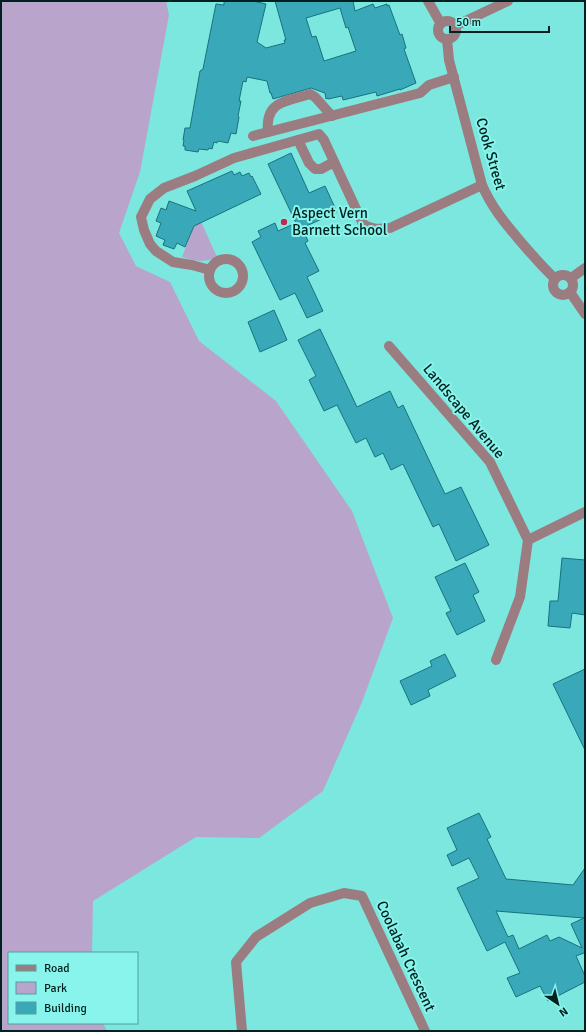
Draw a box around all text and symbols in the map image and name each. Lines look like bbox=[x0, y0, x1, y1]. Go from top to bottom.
scale bar bbox=[450, 8, 549, 34]
text: 50 m bbox=[456, 15, 481, 30]
street label: Cook Street bbox=[472, 116, 510, 192]
place label: Aspect Vern Barnett School bbox=[292, 204, 387, 239]
marker: Aspect Vern Barnett School bbox=[279, 217, 289, 227]
street label: Landscape Avenue bbox=[419, 360, 509, 462]
street label: Coolabah Crescent bbox=[373, 898, 439, 1014]
legend bbox=[8, 952, 138, 1024]
text: Road bbox=[44, 961, 70, 976]
text: Park bbox=[44, 981, 67, 996]
north arrow bbox=[538, 984, 578, 1024]
text: Building bbox=[44, 1001, 87, 1016]
text: N bbox=[557, 1004, 570, 1019]

